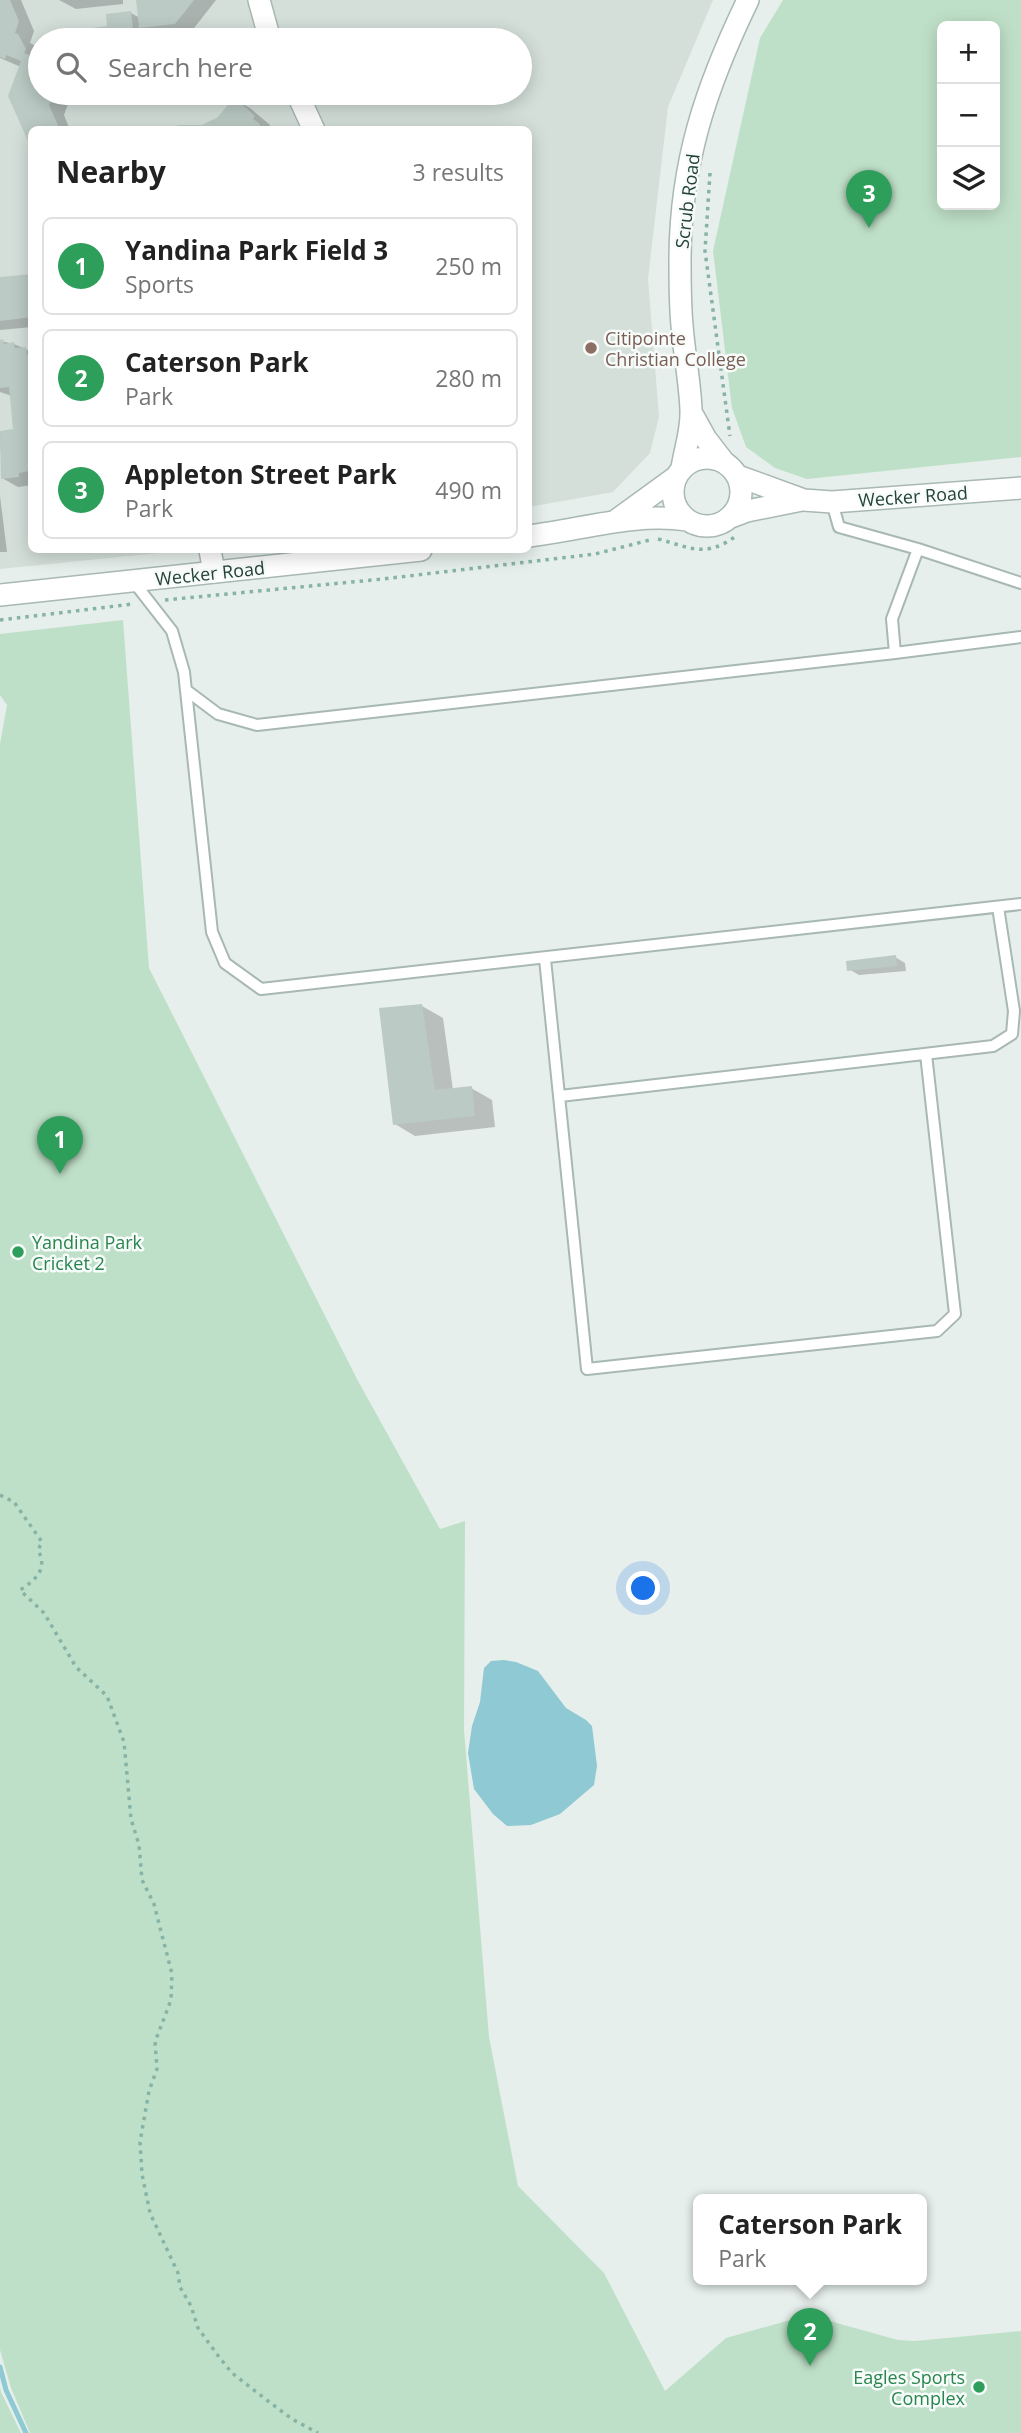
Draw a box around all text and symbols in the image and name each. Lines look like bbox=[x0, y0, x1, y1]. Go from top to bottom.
map controls bbox=[937, 21, 1000, 210]
button: + bbox=[937, 21, 1000, 84]
search box bbox=[28, 28, 532, 105]
icon: search bbox=[52, 48, 90, 86]
text: Search here bbox=[108, 49, 253, 85]
button: − bbox=[937, 84, 1000, 147]
button: layers bbox=[937, 147, 1000, 210]
text: Nearby bbox=[56, 151, 166, 192]
street label: Scrub Road bbox=[669, 152, 705, 250]
text: 3 results bbox=[413, 156, 504, 188]
pin: 3 bbox=[846, 170, 892, 228]
text: Yandina Park Field 3 bbox=[125, 232, 388, 268]
text: 1 bbox=[74, 250, 88, 282]
text: 250 m bbox=[435, 250, 502, 282]
text: Sports bbox=[125, 268, 194, 300]
place label: Citipointe Christian College bbox=[605, 326, 746, 371]
marker: Citipointe Christian College bbox=[583, 340, 599, 356]
text: Caterson Park bbox=[125, 344, 309, 380]
text: 2 bbox=[74, 362, 88, 394]
text: 280 m bbox=[435, 362, 502, 394]
text: Park bbox=[125, 380, 173, 412]
text: Appleton Street Park bbox=[125, 456, 397, 492]
text: 3 bbox=[74, 474, 88, 506]
text: 490 m bbox=[435, 474, 502, 506]
street label: Wecker Road bbox=[857, 480, 969, 512]
text: Park bbox=[125, 492, 173, 524]
street label: Wecker Road bbox=[154, 555, 266, 591]
pin: 1 bbox=[37, 1116, 83, 1174]
place label: Yandina Park Cricket 2 bbox=[32, 1230, 143, 1275]
marker: Yandina Park Cricket 2 bbox=[10, 1244, 26, 1260]
your location bbox=[626, 1571, 660, 1605]
popup bbox=[693, 2194, 927, 2285]
text: Caterson Park bbox=[718, 2206, 902, 2242]
text: Park bbox=[718, 2242, 766, 2274]
pin: 2 bbox=[787, 2308, 833, 2366]
place label: Eagles Sports Complex bbox=[853, 2365, 966, 2410]
marker: Eagles Sports Complex bbox=[971, 2379, 987, 2395]

